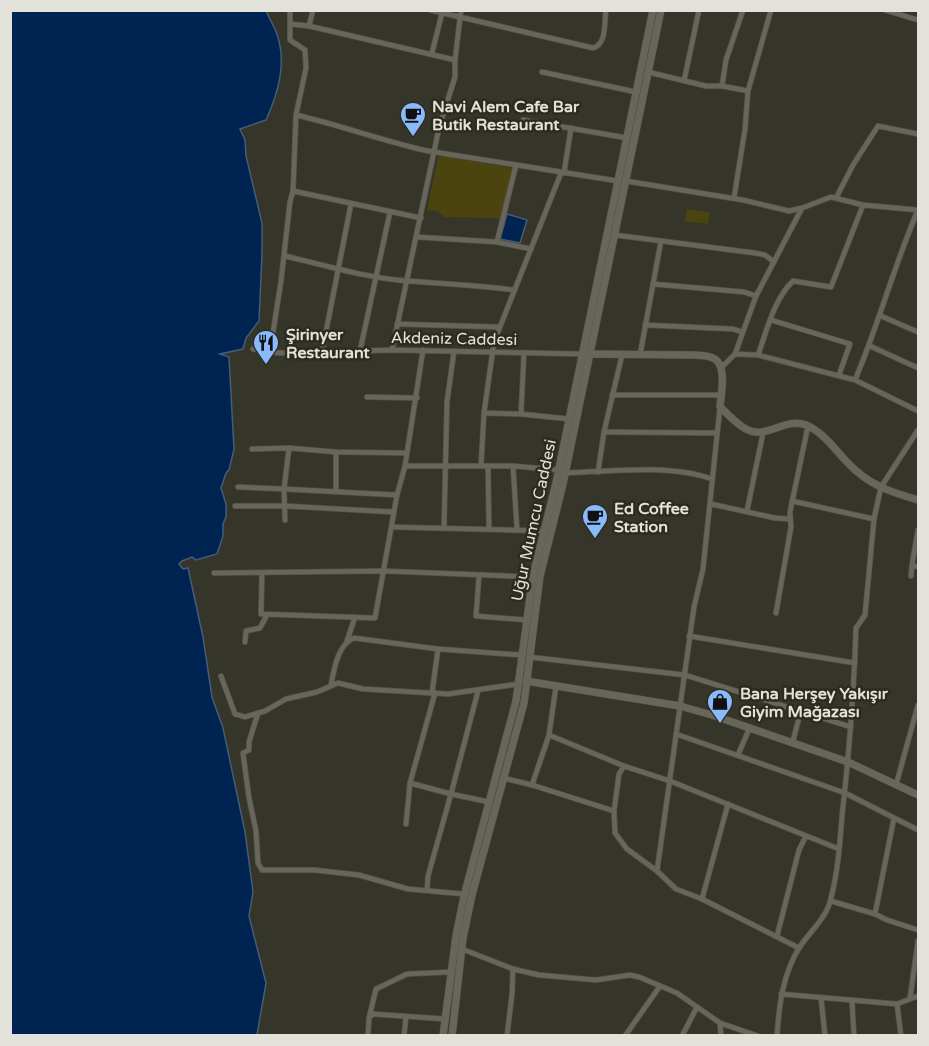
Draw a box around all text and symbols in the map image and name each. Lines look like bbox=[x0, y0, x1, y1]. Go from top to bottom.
place label: Navi Alem Cafe Bar Butik Restaurant bbox=[432, 97, 580, 135]
cafe icon: Navi Alem Cafe Bar Butik Restaurant bbox=[398, 100, 428, 138]
place label: Şirinyer Restaurant bbox=[286, 325, 371, 363]
restaurant icon: Şirinyer Restaurant bbox=[251, 328, 281, 366]
street label: Akdeniz Caddesi bbox=[391, 328, 517, 350]
street label: Uğur Mumcu Caddesi bbox=[507, 437, 561, 603]
place label: Ed Coffee Station bbox=[614, 499, 689, 537]
cafe icon: Ed Coffee Station bbox=[580, 502, 610, 540]
place label: Bana Herşey Yakışır Giyim Mağazası bbox=[740, 684, 889, 722]
shop icon: Bana Herşey Yakışır Giyim Mağazası bbox=[705, 687, 735, 725]

